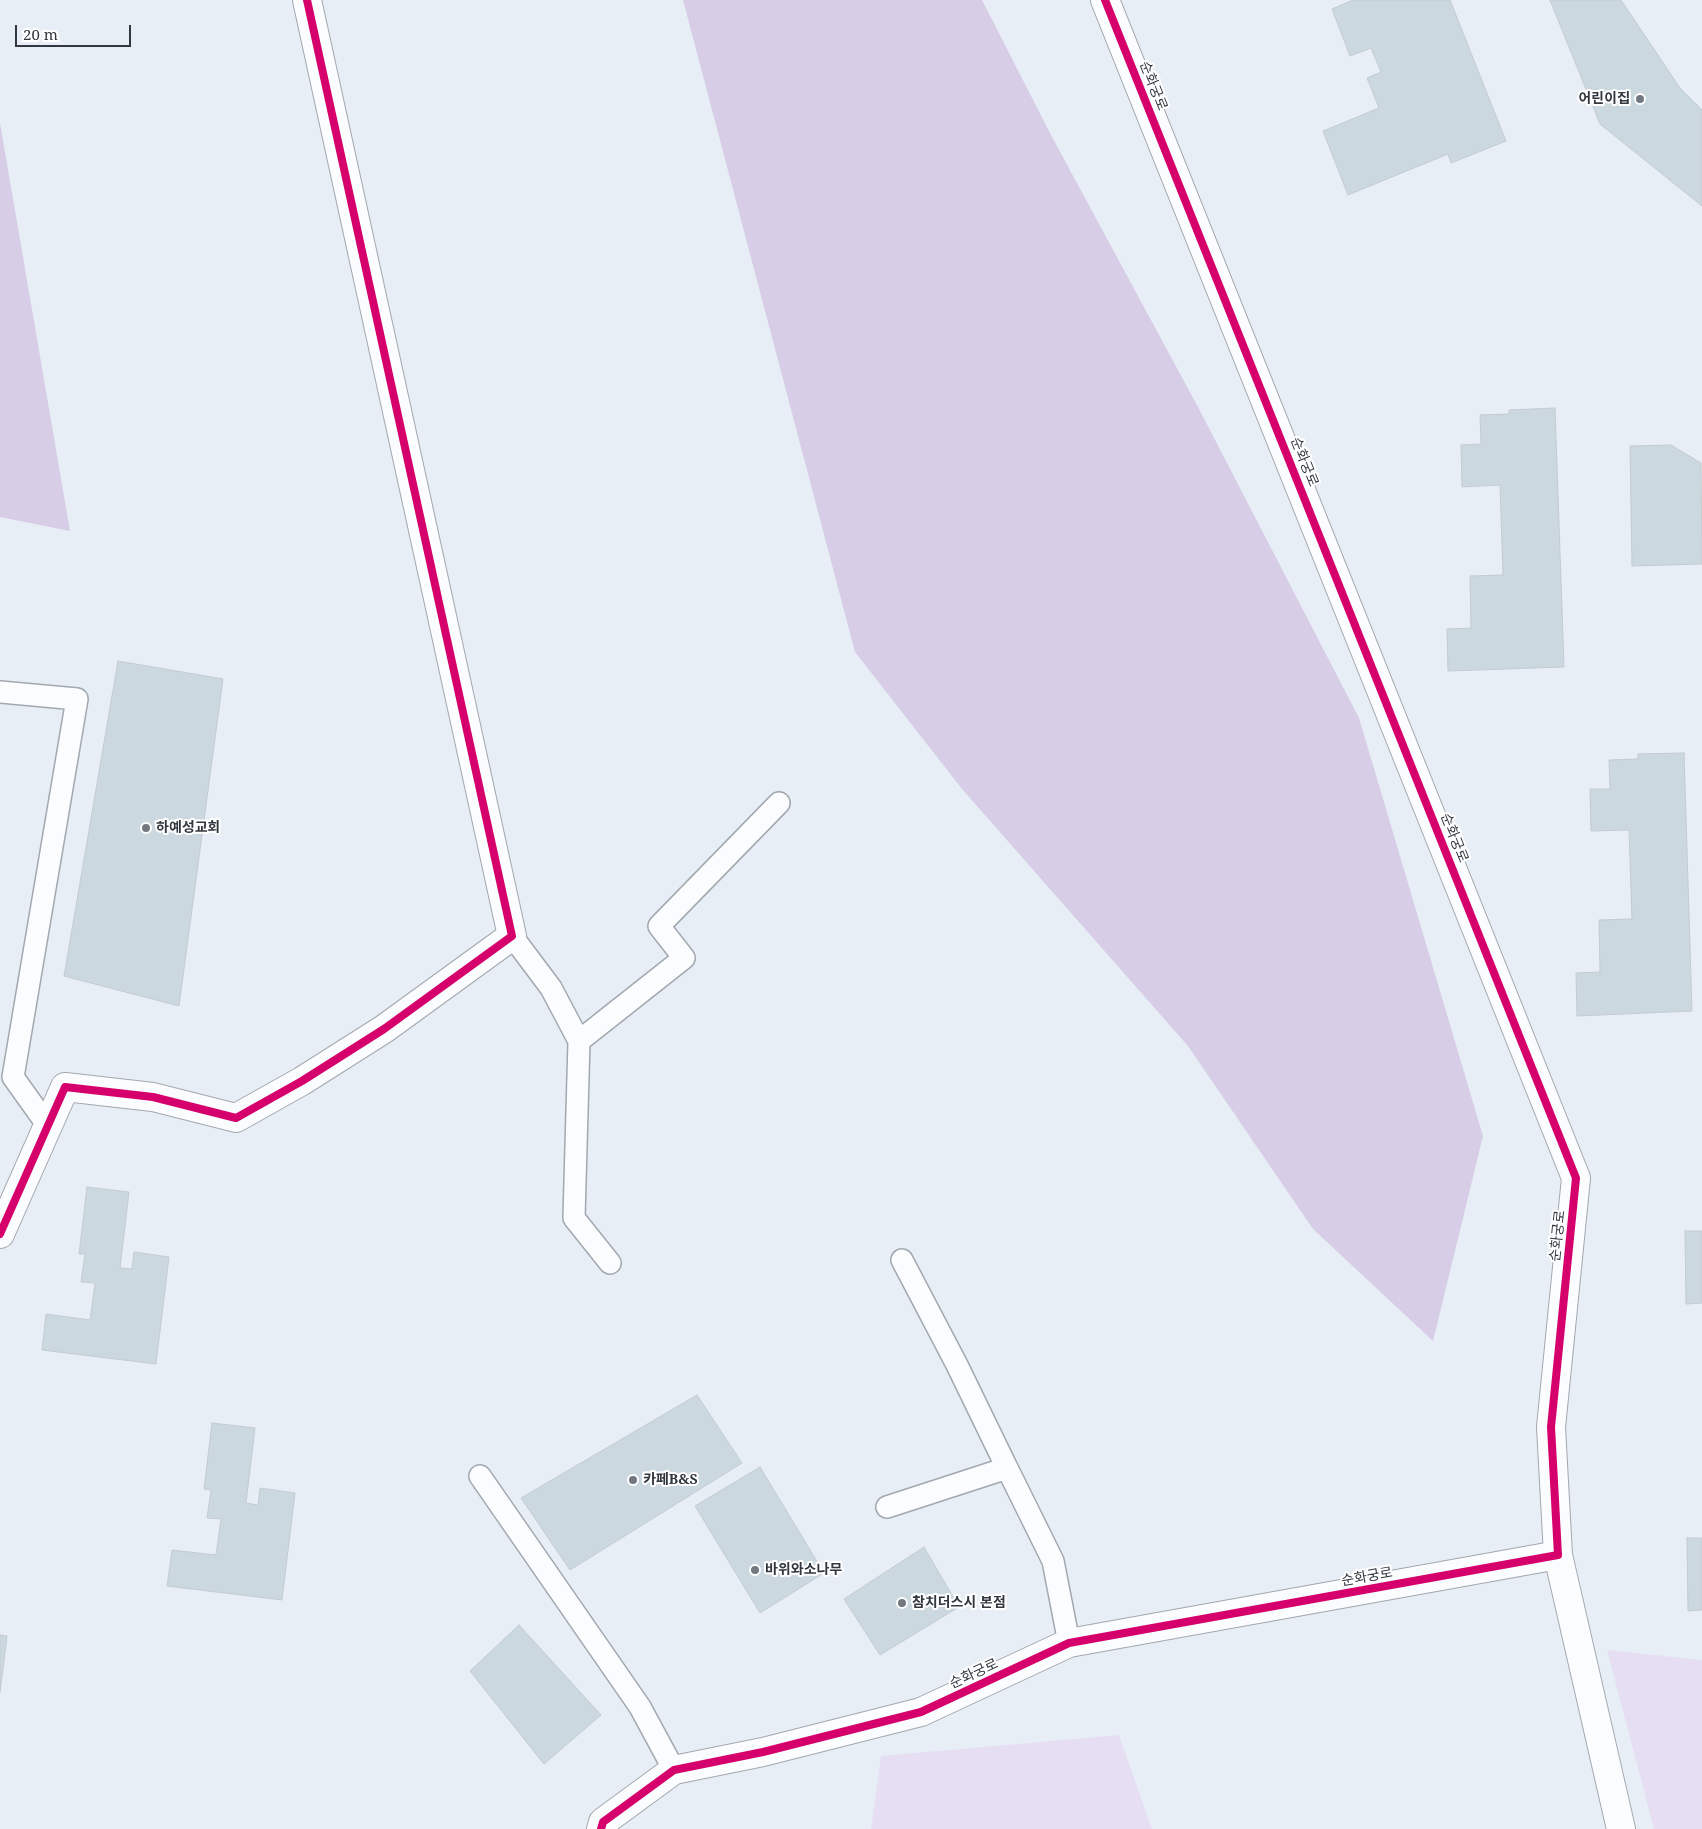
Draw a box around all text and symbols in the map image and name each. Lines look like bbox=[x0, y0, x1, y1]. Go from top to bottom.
scale bar bbox=[18, 15, 134, 47]
text: 20 m bbox=[23, 24, 58, 44]
street label: 순화궁로 bbox=[1136, 59, 1170, 113]
place label: 어린이집 bbox=[1578, 91, 1630, 107]
marker: 어린이집 bbox=[1634, 93, 1646, 105]
street label: 순화궁로 bbox=[1287, 435, 1321, 489]
street label: 순화궁로 bbox=[1437, 811, 1471, 865]
place label: 하예성교회 bbox=[156, 820, 220, 836]
marker: 하예성교회 bbox=[140, 822, 152, 834]
street label: 순화궁로 bbox=[1547, 1210, 1569, 1262]
place label: 카페B&S bbox=[643, 1472, 697, 1488]
marker: 카페B&S bbox=[627, 1474, 639, 1486]
place label: 바위와소나무 bbox=[765, 1562, 842, 1578]
marker: 바위와소나무 bbox=[749, 1564, 761, 1576]
street label: 순화궁로 bbox=[1340, 1564, 1394, 1590]
place label: 참치더스시 본점 bbox=[912, 1595, 1006, 1611]
marker: 참치더스시 본점 bbox=[896, 1597, 908, 1609]
street label: 순화궁로 bbox=[947, 1656, 1001, 1692]

